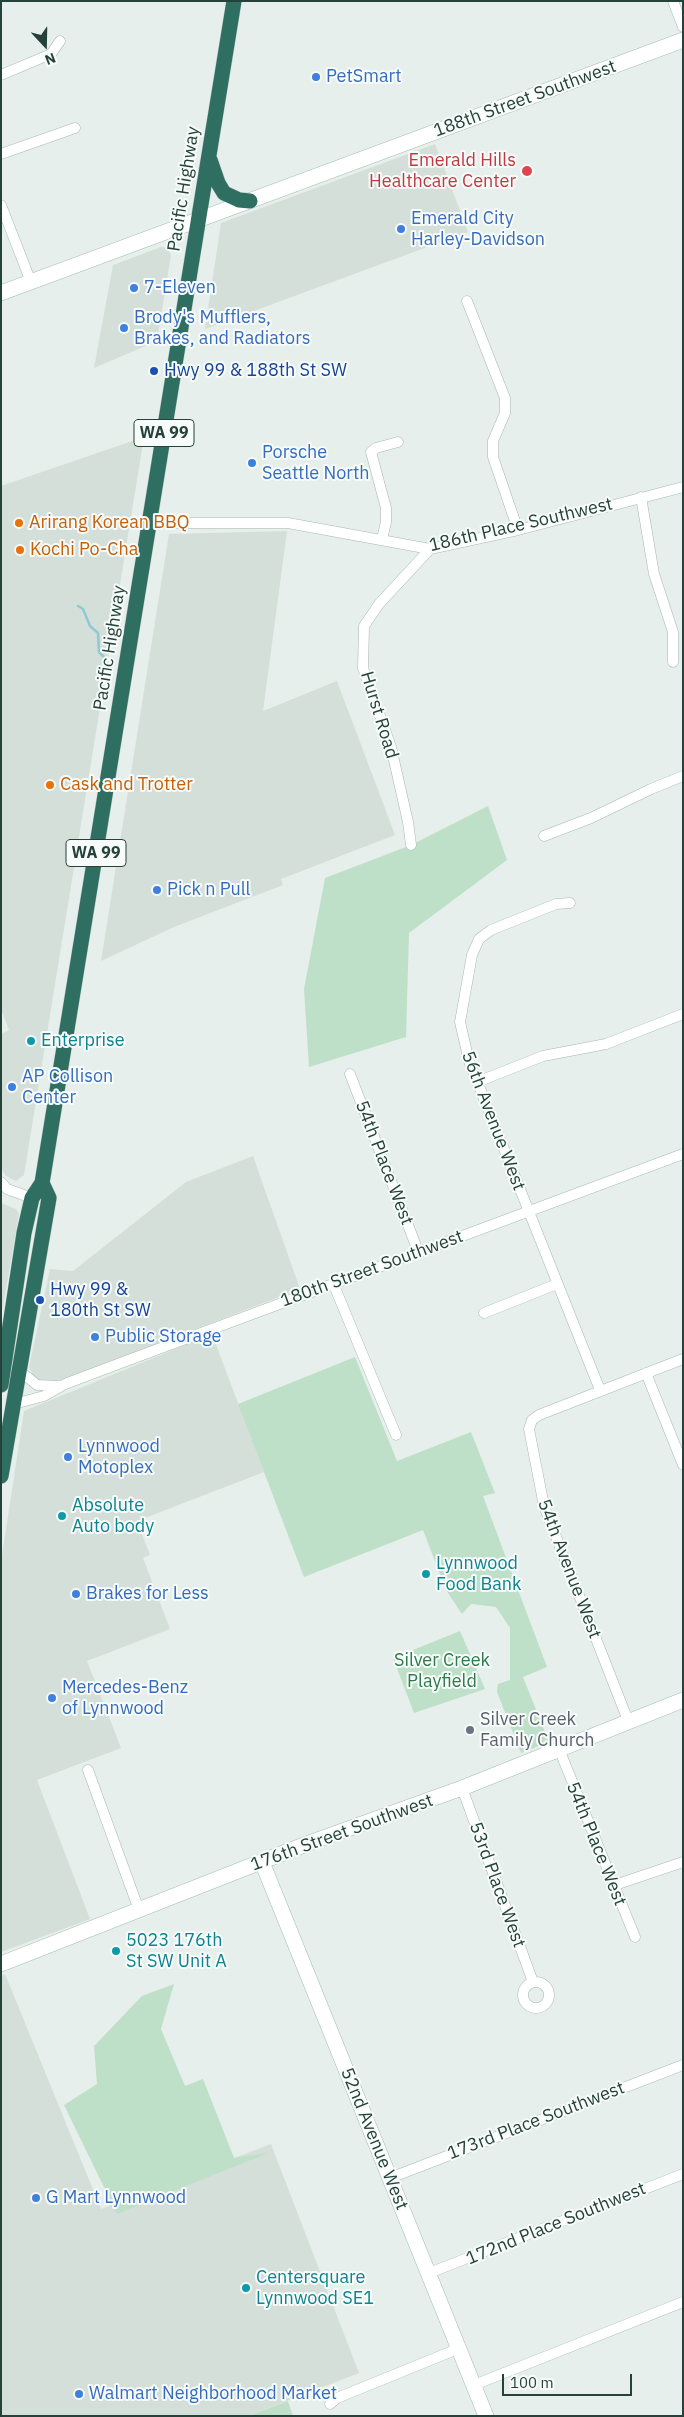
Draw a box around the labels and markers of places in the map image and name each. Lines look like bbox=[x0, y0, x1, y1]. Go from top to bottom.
place label: PetSmart bbox=[326, 66, 402, 88]
marker: PetSmart bbox=[310, 71, 322, 83]
place label: Emerald Hills Healthcare Center bbox=[369, 150, 516, 192]
marker: Emerald Hills Healthcare Center bbox=[520, 164, 534, 178]
place label: Emerald City Harley-Davidson bbox=[411, 208, 545, 250]
marker: Emerald City Harley-Davidson bbox=[395, 223, 407, 235]
place label: 7-Eleven bbox=[144, 277, 216, 299]
marker: 7-Eleven bbox=[128, 282, 140, 294]
place label: Brody's Mufflers, Brakes, and Radiators bbox=[134, 307, 311, 350]
marker: Brody's Mufflers, Brakes, and Radiators bbox=[118, 322, 130, 334]
place label: Hwy 99 & 188th St SW bbox=[164, 360, 347, 382]
marker: Hwy 99 & 188th St SW bbox=[148, 365, 160, 377]
place label: Porsche Seattle North bbox=[262, 442, 369, 484]
marker: Porsche Seattle North bbox=[246, 457, 258, 469]
place label: Arirang Korean BBQ bbox=[29, 512, 190, 534]
marker: Arirang Korean BBQ bbox=[13, 517, 25, 529]
place label: Kochi Po-Cha bbox=[30, 539, 138, 561]
marker: Kochi Po-Cha bbox=[14, 544, 26, 556]
place label: Cask and Trotter bbox=[60, 774, 193, 796]
marker: Cask and Trotter bbox=[44, 779, 56, 791]
place label: Pick n Pull bbox=[167, 879, 251, 901]
marker: Pick n Pull bbox=[151, 884, 163, 896]
place label: Enterprise bbox=[41, 1030, 125, 1052]
marker: Enterprise bbox=[25, 1035, 37, 1047]
place label: AP Collison Center bbox=[22, 1066, 113, 1108]
marker: AP Collison Center bbox=[6, 1081, 18, 1093]
place label: Hwy 99 & 180th St SW bbox=[50, 1279, 151, 1322]
marker: Hwy 99 & 180th St SW bbox=[34, 1294, 46, 1306]
place label: Public Storage bbox=[105, 1326, 221, 1348]
marker: Public Storage bbox=[89, 1331, 101, 1343]
place label: Lynnwood Motoplex bbox=[78, 1436, 160, 1478]
marker: Lynnwood Motoplex bbox=[62, 1451, 74, 1463]
place label: Absolute Auto body bbox=[72, 1495, 154, 1538]
marker: Absolute Auto body bbox=[56, 1510, 68, 1522]
place label: Lynnwood Food Bank bbox=[436, 1553, 522, 1596]
marker: Lynnwood Food Bank bbox=[420, 1568, 432, 1580]
place label: Brakes for Less bbox=[86, 1583, 209, 1605]
marker: Brakes for Less bbox=[70, 1588, 82, 1600]
place label: Mercedes-Benz of Lynnwood bbox=[62, 1677, 188, 1720]
marker: Mercedes-Benz of Lynnwood bbox=[46, 1692, 58, 1704]
place label: Silver Creek Family Church bbox=[480, 1709, 595, 1752]
marker: Silver Creek Family Church bbox=[464, 1724, 476, 1736]
place label: 5023 176th St SW Unit A bbox=[126, 1930, 227, 1972]
marker: 5023 176th St SW Unit A bbox=[110, 1945, 122, 1957]
place label: G Mart Lynnwood bbox=[46, 2187, 186, 2209]
marker: G Mart Lynnwood bbox=[30, 2192, 42, 2204]
place label: Centersquare Lynnwood SE1 bbox=[256, 2267, 374, 2310]
marker: Centersquare Lynnwood SE1 bbox=[240, 2282, 252, 2294]
place label: Walmart Neighborhood Market bbox=[89, 2383, 337, 2405]
marker: Walmart Neighborhood Market bbox=[73, 2388, 85, 2400]

